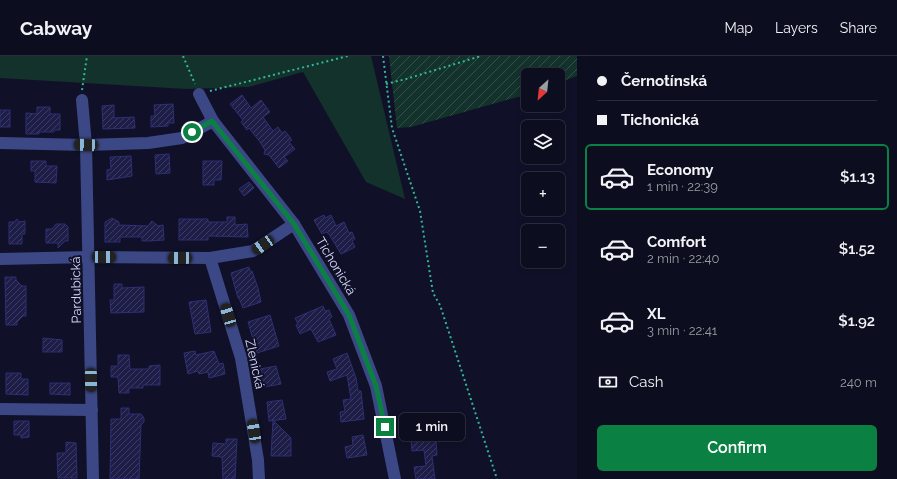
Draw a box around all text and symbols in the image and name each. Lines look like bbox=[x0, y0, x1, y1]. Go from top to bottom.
text: Cabway bbox=[20, 17, 92, 39]
text: Map bbox=[725, 20, 753, 36]
text: Layers bbox=[775, 20, 818, 36]
text: Share bbox=[840, 20, 877, 36]
north arrow bbox=[521, 68, 565, 112]
map controls bbox=[521, 68, 565, 268]
text: Černotínská bbox=[621, 72, 707, 90]
text: Tichonická bbox=[621, 111, 699, 129]
button: layers bbox=[521, 120, 565, 164]
route start bbox=[183, 123, 201, 141]
car bbox=[74, 139, 98, 151]
icon: car bbox=[599, 159, 635, 195]
text: Economy bbox=[647, 161, 714, 179]
text: $1.13 bbox=[840, 168, 875, 186]
button: + bbox=[521, 172, 565, 216]
text: 1 min · 22:39 bbox=[647, 179, 718, 194]
button: − bbox=[521, 224, 565, 268]
icon: car bbox=[599, 231, 635, 267]
car bbox=[250, 233, 276, 257]
text: Comfort bbox=[647, 233, 706, 251]
street label: Tichonická bbox=[313, 234, 359, 298]
text: $1.52 bbox=[839, 240, 875, 258]
car bbox=[92, 251, 116, 263]
text: 2 min · 22:40 bbox=[647, 251, 720, 266]
car bbox=[168, 252, 192, 264]
street label: Pardubická bbox=[68, 256, 84, 324]
car bbox=[219, 302, 237, 328]
icon: car bbox=[599, 303, 635, 339]
text: XL bbox=[647, 305, 665, 323]
text: $1.92 bbox=[838, 312, 875, 330]
text: 3 min · 22:41 bbox=[647, 323, 717, 338]
street label: Zlenická bbox=[242, 338, 268, 390]
car bbox=[85, 368, 97, 392]
icon: cash bbox=[597, 371, 619, 393]
text: Cash bbox=[629, 373, 663, 391]
text: 240 m bbox=[840, 375, 877, 390]
callout: 1 min bbox=[399, 413, 465, 441]
car bbox=[246, 418, 262, 444]
route end bbox=[376, 418, 394, 436]
text: 1 min bbox=[416, 419, 448, 434]
button: Confirm bbox=[597, 425, 877, 471]

